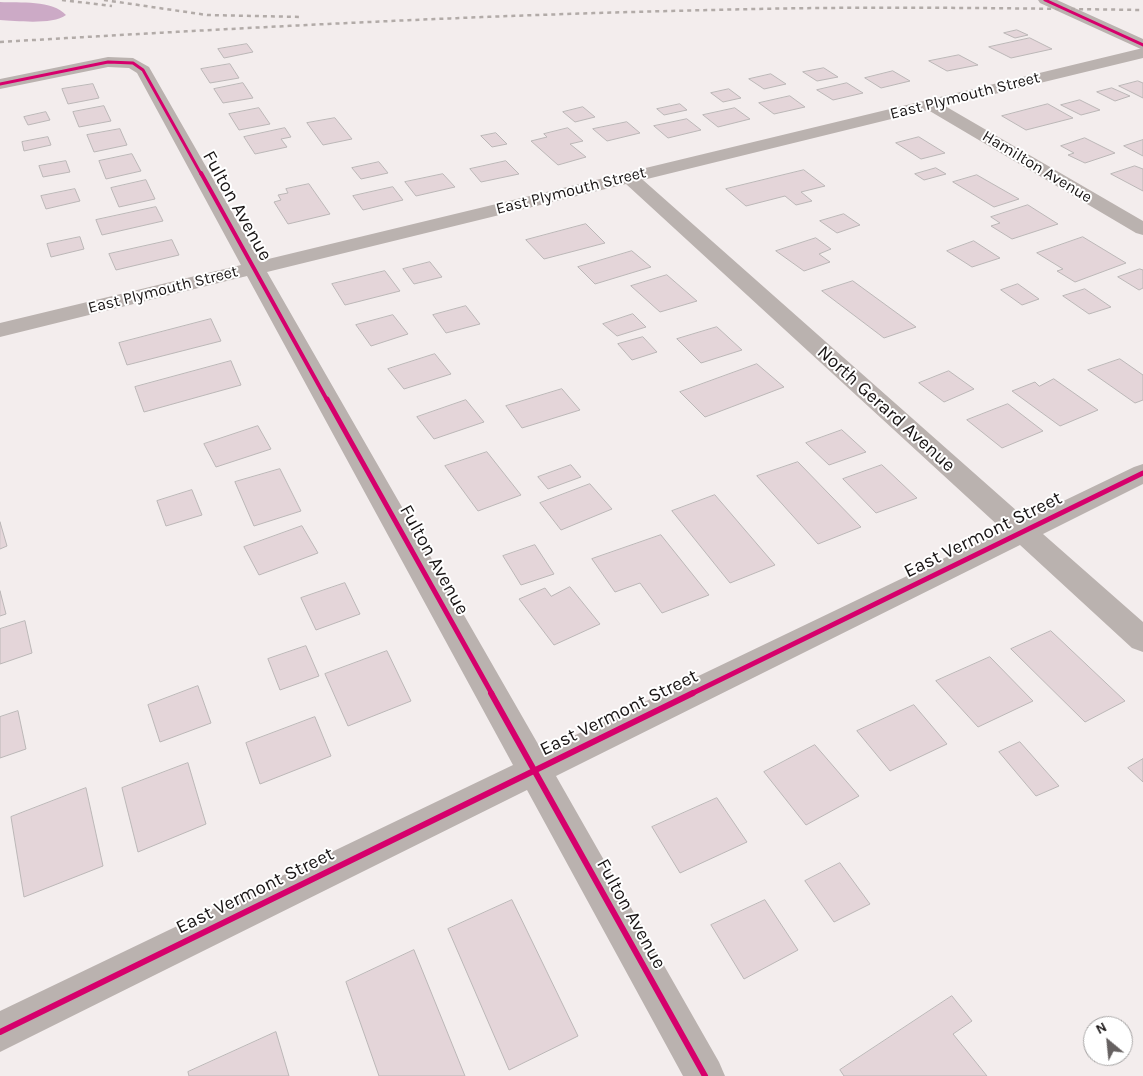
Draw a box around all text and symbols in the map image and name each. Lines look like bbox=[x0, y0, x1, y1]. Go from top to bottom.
street label: East Plymouth Street bbox=[888, 68, 1042, 124]
street label: Hamilton Avenue bbox=[979, 127, 1095, 207]
street label: Fulton Avenue bbox=[197, 147, 277, 265]
street label: East Plymouth Street bbox=[494, 163, 648, 219]
street label: East Plymouth Street bbox=[86, 262, 240, 318]
street label: North Gerard Avenue bbox=[812, 341, 960, 477]
street label: East Vermont Street bbox=[900, 487, 1066, 583]
street label: Fulton Avenue bbox=[394, 501, 474, 619]
street label: East Vermont Street bbox=[536, 665, 702, 761]
street label: East Vermont Street bbox=[172, 843, 338, 939]
street label: Fulton Avenue bbox=[591, 855, 671, 973]
north arrow bbox=[1083, 1016, 1133, 1066]
text: N bbox=[1093, 1018, 1110, 1038]

